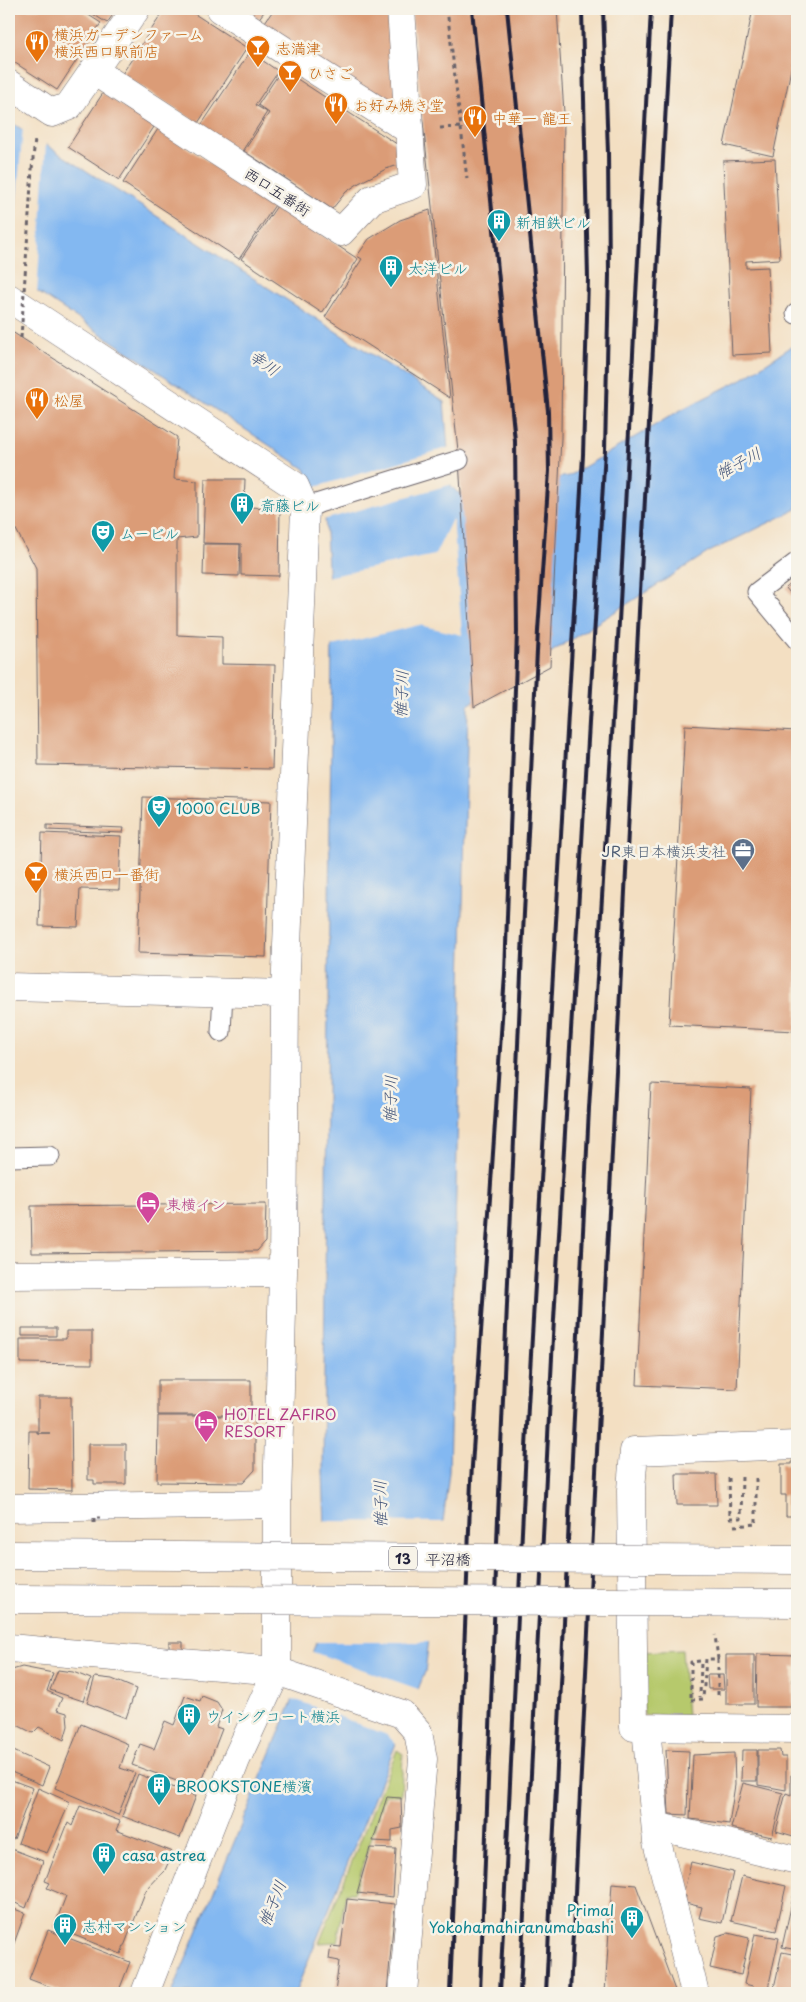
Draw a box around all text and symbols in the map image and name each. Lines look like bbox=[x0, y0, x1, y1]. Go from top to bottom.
place label: 横浜ガーデンファーム 横浜西口駅前店 bbox=[54, 22, 203, 62]
restaurant icon: 横浜ガーデンファーム 横浜西口駅前店 bbox=[24, 29, 50, 63]
bar icon: 志満津 bbox=[245, 34, 271, 68]
place label: 志満津 bbox=[276, 36, 321, 59]
bar icon: ひさご bbox=[277, 59, 303, 93]
place label: ひさご bbox=[308, 61, 353, 84]
restaurant icon: お好み焼き堂 bbox=[323, 91, 349, 125]
place label: お好み焼き堂 bbox=[354, 93, 444, 116]
restaurant icon: 中華一 龍王 bbox=[462, 104, 488, 138]
place label: 中華一 龍王 bbox=[492, 106, 572, 129]
street label: 西口五番街 bbox=[240, 161, 316, 221]
building icon: 新相鉄ビル bbox=[486, 208, 512, 242]
place label: 新相鉄ビル bbox=[516, 210, 591, 233]
building icon: 太洋ビル bbox=[378, 254, 404, 288]
place label: 太洋ビル bbox=[408, 256, 468, 279]
water label: 幸川 bbox=[245, 343, 285, 381]
restaurant icon: 松屋 bbox=[24, 386, 50, 420]
place label: 松屋 bbox=[54, 388, 84, 411]
water label: 帷子川 bbox=[711, 440, 765, 484]
building icon: 斎藤ビル bbox=[229, 491, 255, 525]
place label: 斎藤ビル bbox=[260, 493, 320, 516]
theatre icon: ムービル bbox=[90, 519, 116, 553]
place label: ムービル bbox=[120, 521, 179, 544]
water label: 帷子川 bbox=[387, 670, 413, 718]
theatre icon: 1000 CLUB bbox=[146, 794, 172, 828]
place label: 1000 CLUB bbox=[176, 796, 260, 819]
office icon: JR東日本横浜支社 bbox=[730, 837, 756, 871]
place label: JR東日本横浜支社 bbox=[602, 839, 726, 862]
bar icon: 横浜西口一番街 bbox=[23, 860, 49, 894]
place label: 横浜西口一番街 bbox=[54, 862, 159, 885]
water label: 帷子川 bbox=[376, 1075, 402, 1123]
hotel icon: 東横イン bbox=[135, 1190, 161, 1224]
place label: 東横イン bbox=[166, 1192, 226, 1215]
place label: HOTEL ZAFIRO RESORT bbox=[224, 1402, 337, 1442]
hotel icon: HOTEL ZAFIRO RESORT bbox=[193, 1409, 219, 1443]
water label: 帷子川 bbox=[367, 1480, 391, 1528]
road number: 13 bbox=[389, 1546, 417, 1570]
street label: 平沼橋 bbox=[425, 1547, 471, 1570]
building icon: ウイングコート横浜 bbox=[176, 1702, 202, 1736]
place label: ウイングコート横浜 bbox=[206, 1704, 340, 1727]
building icon: BROOKSTONE横濱 bbox=[146, 1772, 172, 1806]
place label: BROOKSTONE横濱 bbox=[176, 1774, 312, 1797]
building icon: casa astrea bbox=[91, 1841, 117, 1875]
place label: casa astrea bbox=[122, 1843, 206, 1866]
water label: 帷子川 bbox=[251, 1876, 291, 1930]
place label: Primal Yokohamahiranumabashi bbox=[429, 1898, 614, 1938]
building icon: Primal Yokohamahiranumabashi bbox=[619, 1905, 645, 1939]
building icon: 志村マンション bbox=[52, 1912, 78, 1946]
place label: 志村マンション bbox=[82, 1914, 186, 1937]

